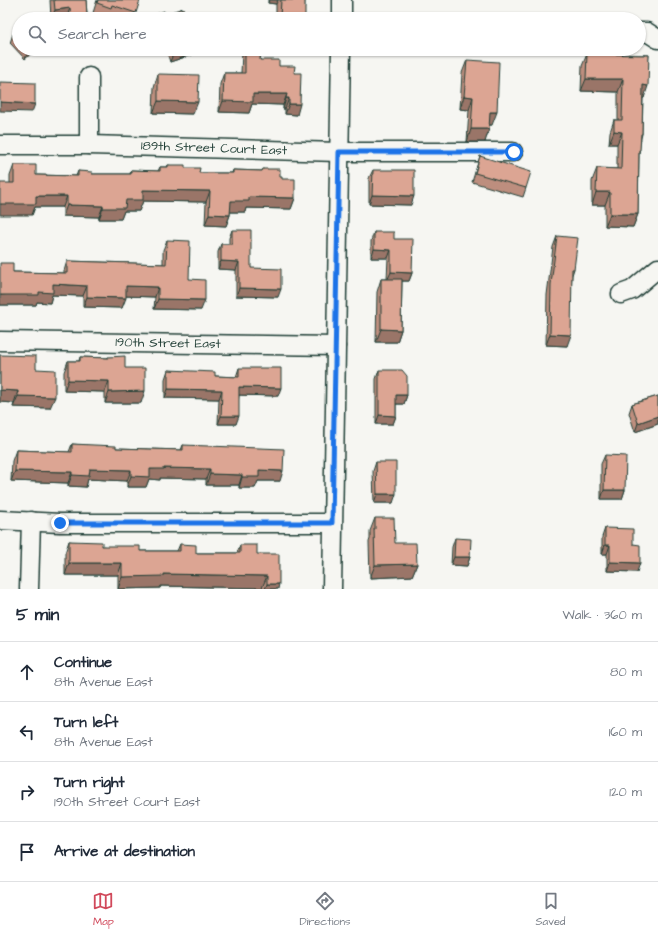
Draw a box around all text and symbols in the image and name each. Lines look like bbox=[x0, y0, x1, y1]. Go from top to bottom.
search box bbox=[12, 12, 646, 56]
icon: search bbox=[26, 23, 48, 45]
text: Search here bbox=[58, 24, 147, 45]
street label: 189th Street Court East bbox=[140, 136, 288, 160]
route start bbox=[505, 143, 523, 161]
street label: 190th Street East bbox=[115, 333, 222, 353]
route end bbox=[51, 514, 69, 532]
text: 5 min bbox=[16, 603, 59, 627]
text: Walk · 360 m bbox=[563, 606, 642, 624]
text: Continue bbox=[54, 652, 112, 673]
icon: ahead bbox=[16, 661, 38, 683]
text: 80 m bbox=[610, 663, 642, 681]
text: 8th Avenue East bbox=[54, 673, 153, 691]
text: Turn left bbox=[54, 712, 118, 733]
icon: left bbox=[16, 721, 38, 743]
text: 160 m bbox=[609, 723, 642, 741]
text: 8th Avenue East bbox=[54, 733, 153, 751]
text: Turn right bbox=[54, 772, 125, 793]
icon: right bbox=[16, 781, 38, 803]
text: 120 m bbox=[609, 783, 642, 801]
text: 190th Street Court East bbox=[54, 793, 200, 811]
icon: arrive bbox=[16, 841, 38, 863]
text: Arrive at destination bbox=[54, 841, 195, 862]
tab: Map bbox=[92, 890, 114, 929]
tab: Directions bbox=[299, 890, 351, 929]
tab: Saved bbox=[536, 890, 566, 929]

